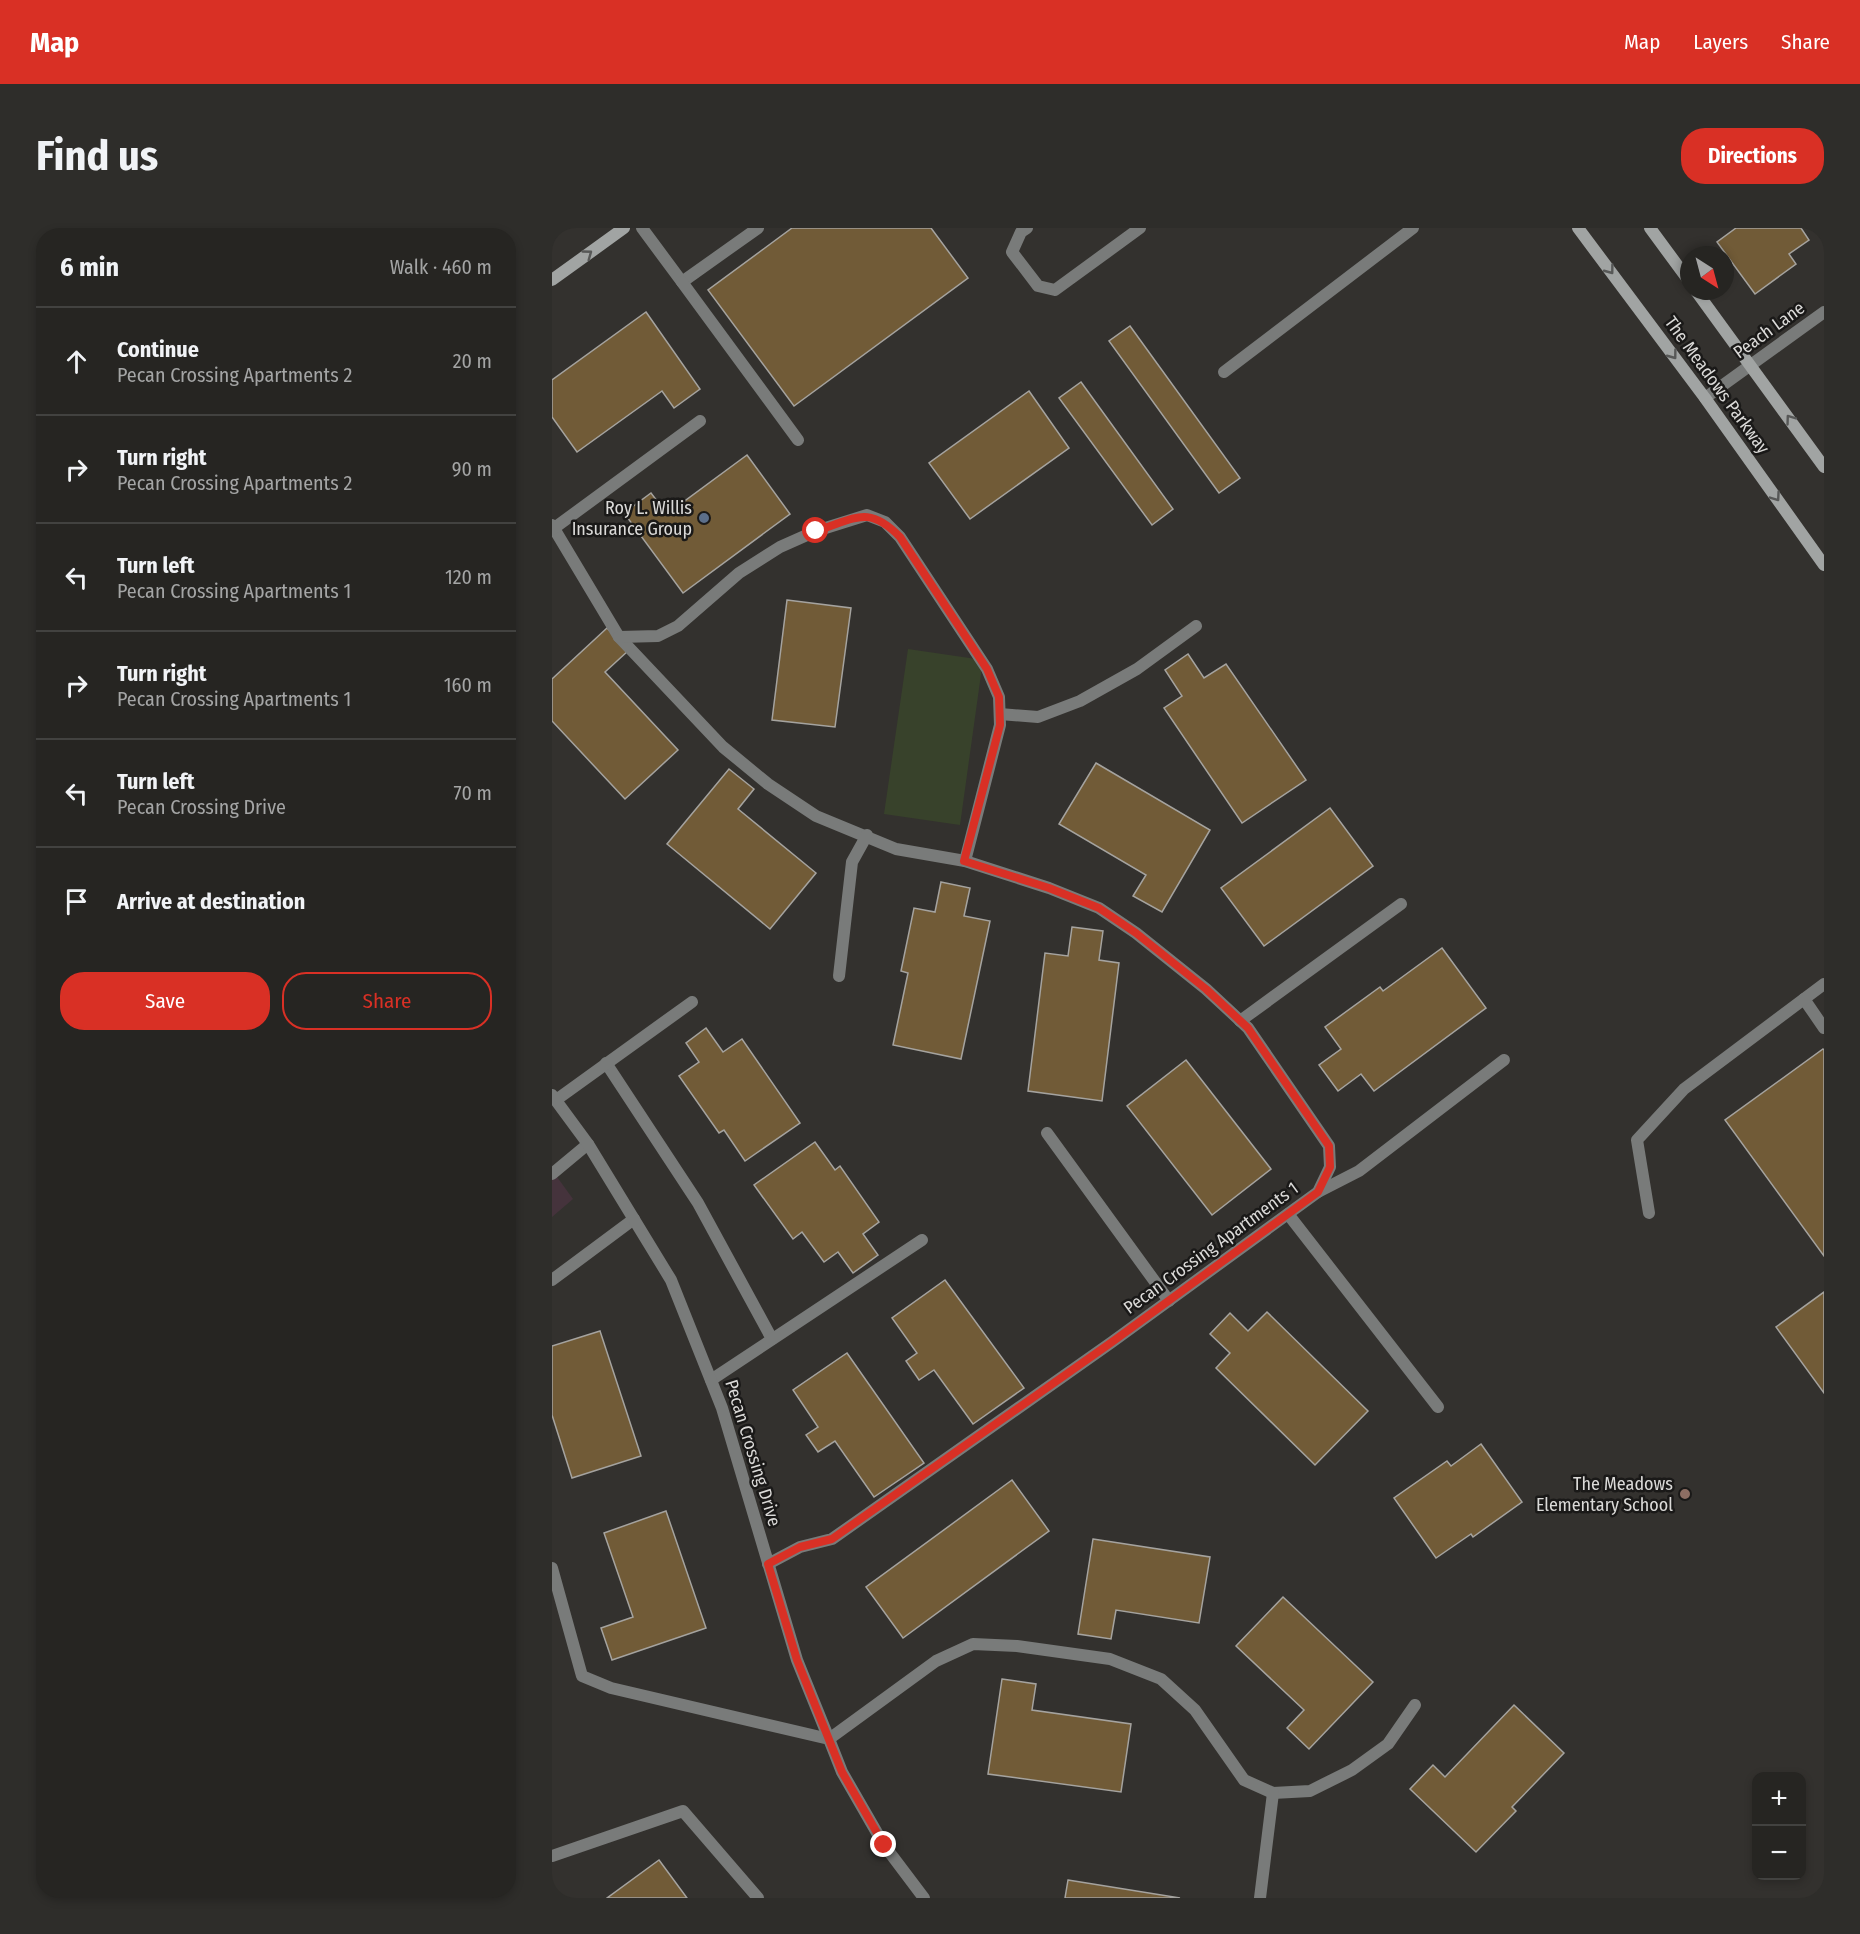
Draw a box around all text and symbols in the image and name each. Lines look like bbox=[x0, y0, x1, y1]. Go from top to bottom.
text: Map bbox=[30, 26, 79, 59]
text: Map bbox=[1624, 29, 1660, 55]
text: Layers bbox=[1693, 29, 1748, 55]
text: Share bbox=[1781, 29, 1830, 55]
button: Directions bbox=[1681, 128, 1824, 184]
text: Find us bbox=[36, 131, 158, 181]
north arrow bbox=[1680, 246, 1734, 300]
one-way arrow bbox=[581, 250, 592, 261]
text: 6 min bbox=[60, 252, 119, 283]
text: Walk · 460 m bbox=[390, 255, 492, 279]
one-way arrow bbox=[1602, 263, 1613, 274]
street label: Peach Lane bbox=[1729, 297, 1809, 363]
street label: The Meadows Parkway bbox=[1660, 312, 1774, 458]
text: Continue bbox=[117, 336, 199, 363]
icon: ahead bbox=[60, 345, 93, 378]
text: 20 m bbox=[453, 349, 492, 373]
one-way arrow bbox=[1666, 349, 1677, 360]
text: Pecan Crossing Apartments 2 bbox=[117, 363, 352, 387]
one-way arrow bbox=[1786, 415, 1797, 426]
text: Turn right bbox=[117, 444, 206, 471]
icon: right bbox=[60, 453, 93, 486]
text: 90 m bbox=[452, 457, 492, 481]
text: Pecan Crossing Apartments 2 bbox=[117, 471, 352, 495]
one-way arrow bbox=[1769, 491, 1780, 502]
place label: Roy L. Willis Insurance Group bbox=[572, 497, 692, 540]
marker: Roy L. Willis Insurance Group bbox=[697, 511, 711, 525]
route start bbox=[802, 517, 828, 543]
text: Turn left bbox=[117, 552, 195, 579]
icon: left bbox=[60, 561, 93, 594]
text: 120 m bbox=[445, 565, 492, 589]
text: Pecan Crossing Apartments 1 bbox=[117, 579, 351, 603]
text: Turn right bbox=[117, 660, 206, 687]
icon: right bbox=[60, 669, 93, 702]
text: 160 m bbox=[444, 673, 492, 697]
text: Pecan Crossing Apartments 1 bbox=[117, 687, 351, 711]
text: Turn left bbox=[117, 768, 195, 795]
icon: left bbox=[60, 777, 93, 810]
text: 70 m bbox=[454, 781, 492, 805]
text: Pecan Crossing Drive bbox=[117, 795, 286, 819]
icon: arrive bbox=[60, 885, 93, 918]
text: Arrive at destination bbox=[117, 888, 305, 915]
button: Save bbox=[60, 972, 270, 1030]
button: Share bbox=[282, 972, 492, 1030]
street label: Pecan Crossing Apartments 1 bbox=[1119, 1177, 1303, 1319]
street label: Pecan Crossing Drive bbox=[720, 1377, 786, 1529]
place label: The Meadows Elementary School bbox=[1536, 1473, 1673, 1516]
marker: The Meadows Elementary School bbox=[1678, 1487, 1692, 1501]
map controls bbox=[1752, 1772, 1806, 1880]
button: + bbox=[1752, 1772, 1806, 1826]
button: − bbox=[1752, 1826, 1806, 1880]
route end bbox=[870, 1831, 896, 1857]

